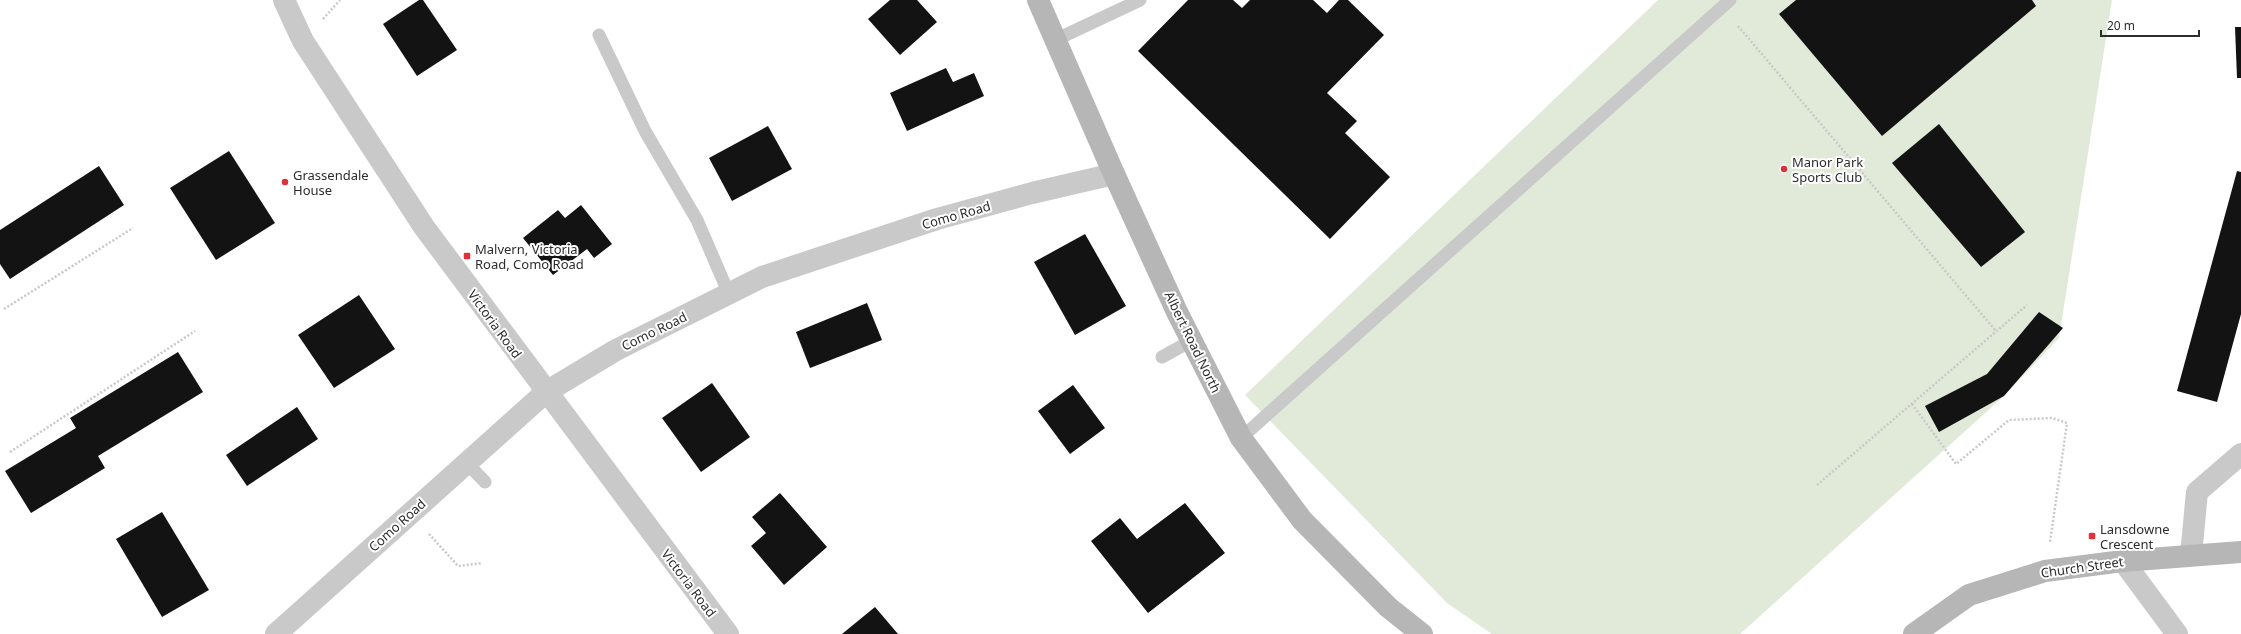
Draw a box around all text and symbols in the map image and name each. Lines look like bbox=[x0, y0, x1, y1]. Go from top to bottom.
scale bar bbox=[2101, 12, 2199, 38]
text: 20 m bbox=[2107, 17, 2135, 34]
place label: Manor Park Sports Club bbox=[1792, 153, 1863, 186]
marker: Manor Park Sports Club bbox=[1779, 164, 1789, 174]
place label: Grassendale House bbox=[293, 166, 369, 199]
marker: Grassendale House bbox=[280, 177, 290, 187]
street label: Como Road bbox=[920, 197, 992, 233]
place label: Malvern, Victoria Road, Como Road bbox=[475, 240, 584, 273]
marker: Malvern, Victoria Road, Como Road bbox=[462, 251, 472, 261]
street label: Victoria Road bbox=[464, 286, 526, 362]
street label: Albert Road North bbox=[1161, 288, 1225, 396]
street label: Como Road bbox=[618, 307, 690, 355]
street label: Como Road bbox=[365, 495, 429, 555]
place label: Lansdowne Crescent bbox=[2100, 520, 2170, 553]
marker: Lansdowne Crescent bbox=[2087, 531, 2097, 541]
street label: Victoria Road bbox=[658, 545, 720, 621]
street label: Church Street bbox=[2039, 552, 2125, 582]

